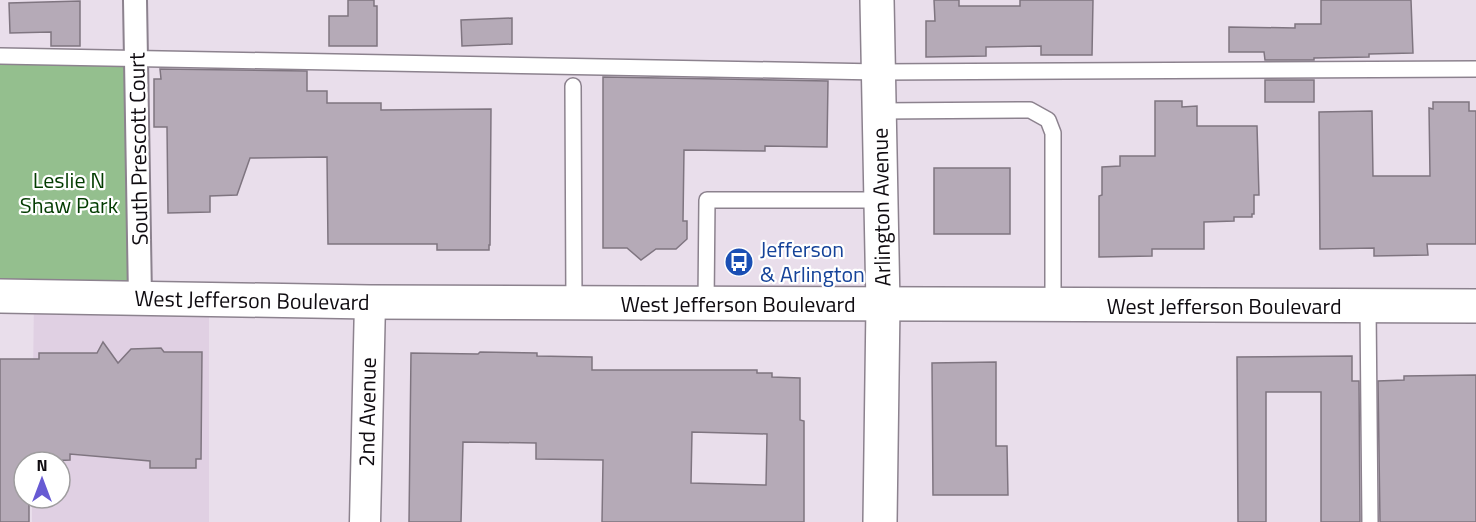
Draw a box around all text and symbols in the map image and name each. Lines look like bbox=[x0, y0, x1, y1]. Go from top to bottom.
street label: South Prescott Court bbox=[119, 52, 157, 246]
street label: Arlington Avenue bbox=[863, 127, 899, 287]
park label: Leslie N Shaw Park bbox=[20, 163, 119, 222]
place label: Jefferson & Arlington bbox=[760, 232, 865, 291]
bus stop icon: Jefferson & Arlington bbox=[723, 246, 755, 278]
street label: West Jefferson Boulevard bbox=[134, 281, 370, 319]
street label: West Jefferson Boulevard bbox=[620, 287, 856, 321]
street label: West Jefferson Boulevard bbox=[1106, 289, 1342, 323]
street label: 2nd Avenue bbox=[349, 357, 385, 467]
north arrow bbox=[12, 450, 72, 510]
text: N bbox=[36, 453, 48, 477]

